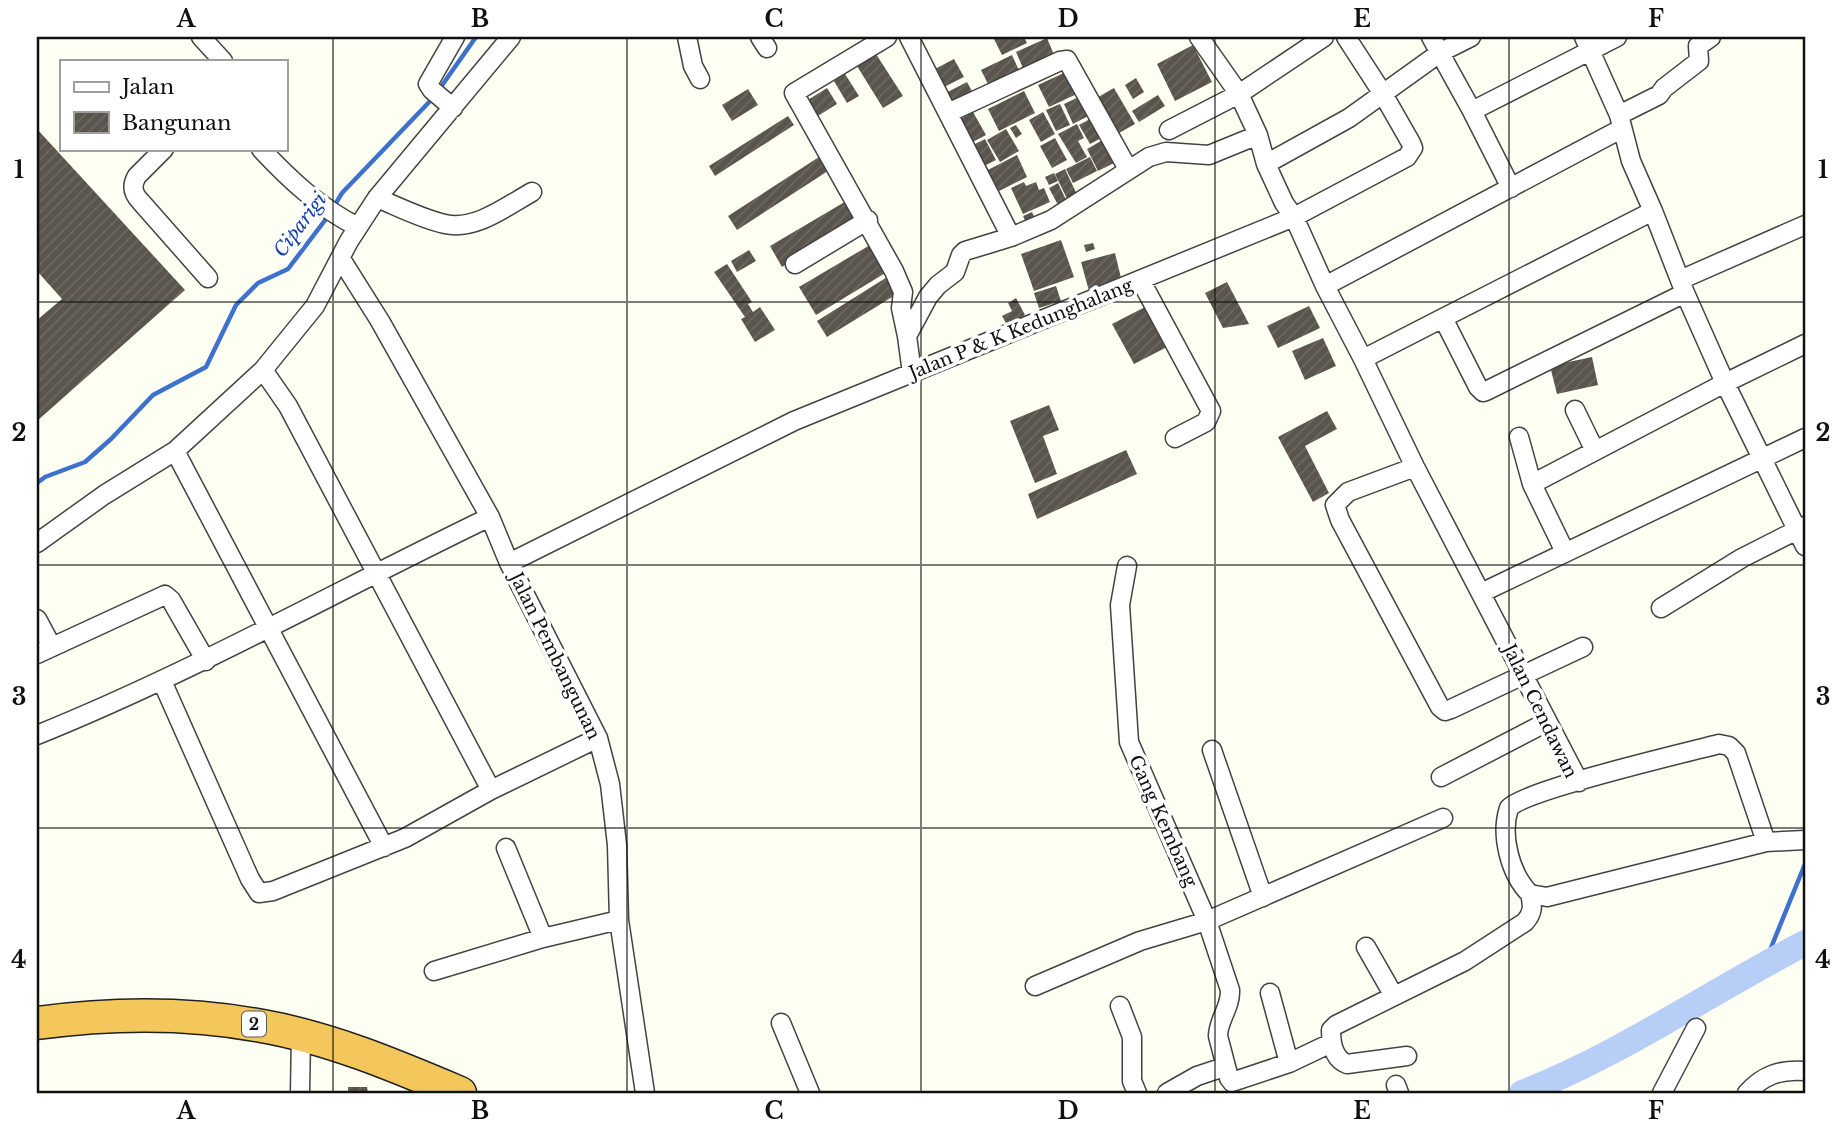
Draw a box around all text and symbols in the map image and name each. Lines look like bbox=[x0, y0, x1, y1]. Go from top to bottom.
text: A bbox=[176, 5, 197, 33]
text: B bbox=[471, 5, 489, 33]
text: C bbox=[765, 5, 783, 33]
text: D bbox=[1057, 5, 1079, 33]
text: E bbox=[1353, 5, 1371, 33]
text: F bbox=[1648, 5, 1664, 33]
legend bbox=[60, 60, 287, 150]
text: Jalan bbox=[119, 74, 174, 100]
text: Bangunan bbox=[122, 110, 231, 136]
text: 1 bbox=[14, 156, 24, 184]
text: 1 bbox=[1818, 156, 1828, 184]
water label: Ciparigi bbox=[268, 188, 332, 262]
street label: Jalan P & K Kedunghalang bbox=[904, 274, 1136, 385]
text: 2 bbox=[12, 419, 26, 447]
text: 2 bbox=[1816, 419, 1830, 447]
street label: Jalan Pembangunan bbox=[504, 567, 605, 743]
street label: Jalan Cendawan bbox=[1497, 639, 1582, 782]
text: 3 bbox=[12, 683, 26, 711]
text: 3 bbox=[1816, 683, 1830, 711]
street label: Gang Kembang bbox=[1124, 752, 1202, 891]
text: 4 bbox=[11, 946, 27, 974]
text: 4 bbox=[1815, 946, 1831, 974]
road number: 2 bbox=[242, 1012, 266, 1036]
text: A bbox=[176, 1097, 197, 1125]
text: B bbox=[471, 1097, 489, 1125]
text: C bbox=[765, 1097, 783, 1125]
text: D bbox=[1057, 1097, 1079, 1125]
text: E bbox=[1353, 1097, 1371, 1125]
text: F bbox=[1648, 1097, 1664, 1125]

